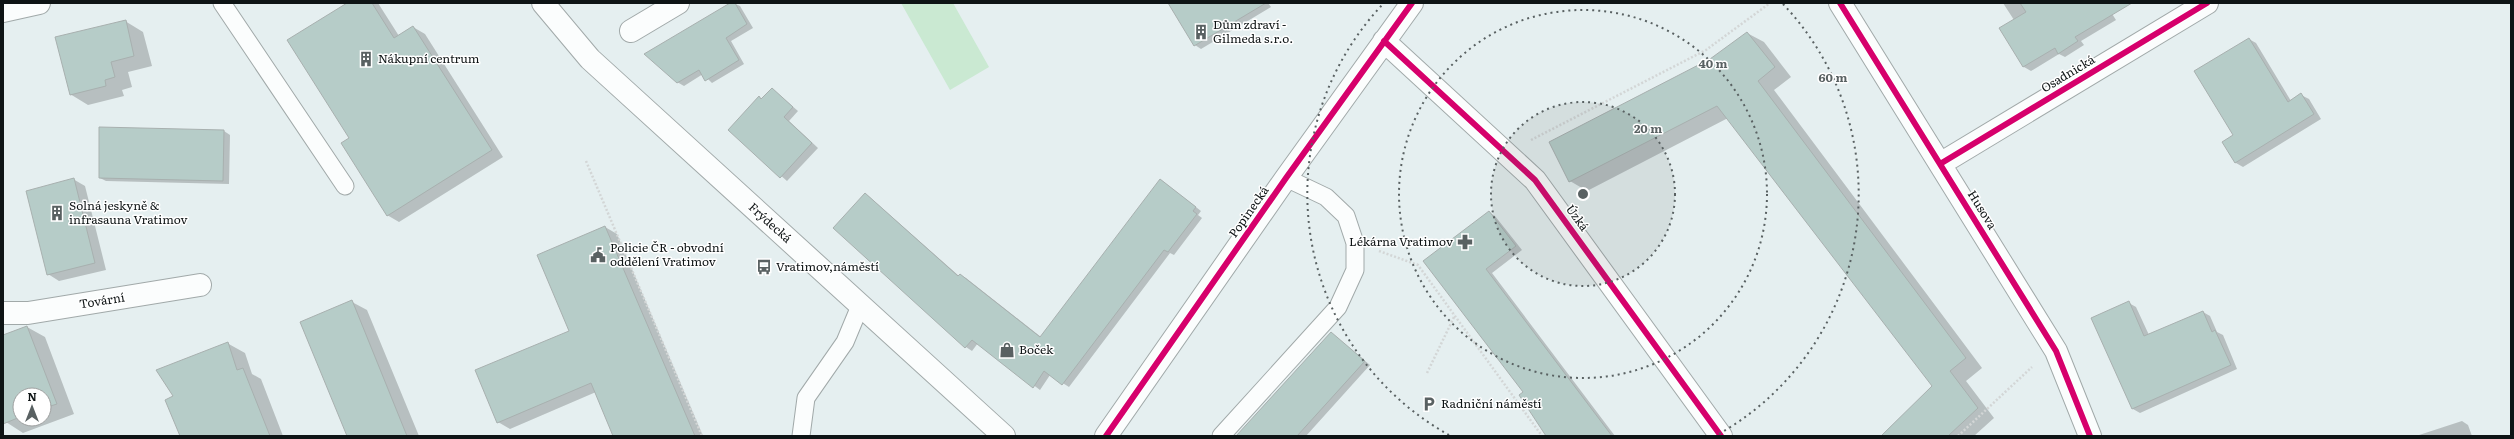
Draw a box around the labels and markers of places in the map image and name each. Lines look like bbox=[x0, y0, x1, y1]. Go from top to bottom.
place label: Dům zdraví - Gilmeda s.r.o. bbox=[1213, 15, 1293, 47]
building icon: Dům zdraví - Gilmeda s.r.o. bbox=[1192, 23, 1210, 41]
place label: Nákupní centrum bbox=[378, 49, 480, 67]
building icon: Nákupní centrum bbox=[357, 50, 375, 68]
centre of rings bbox=[1576, 187, 1590, 201]
place label: Solná jeskyně & infrasauna Vratimov bbox=[69, 196, 188, 228]
building icon: Solná jeskyně & infrasauna Vratimov bbox=[48, 204, 66, 222]
place label: Lékárna Vratimov bbox=[1349, 232, 1453, 250]
pharmacy icon: Lékárna Vratimov bbox=[1456, 233, 1474, 251]
place label: Policie ČR - obvodní oddělení Vratimov bbox=[610, 238, 724, 270]
public building icon: Policie ČR - obvodní oddělení Vratimov bbox=[589, 246, 607, 264]
place label: Vratimov,náměstí bbox=[776, 257, 879, 275]
bus stop icon: Vratimov,náměstí bbox=[755, 258, 773, 276]
place label: Boček bbox=[1019, 340, 1054, 358]
shop icon: Boček bbox=[998, 341, 1016, 359]
place label: Radniční náměstí bbox=[1441, 394, 1542, 412]
parking icon: Radniční náměstí bbox=[1420, 395, 1438, 413]

